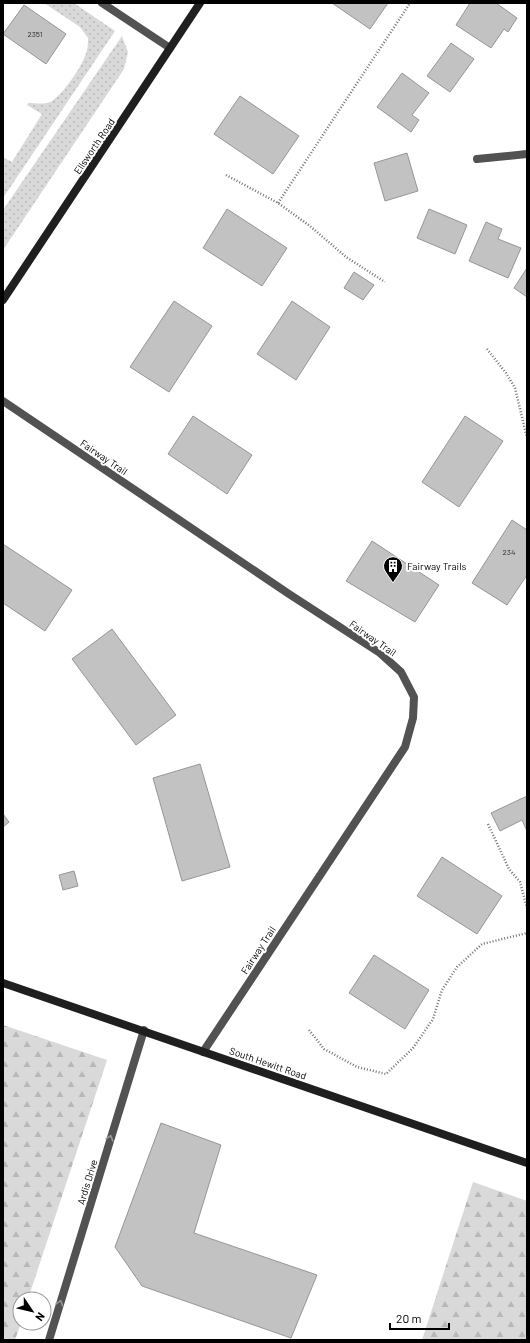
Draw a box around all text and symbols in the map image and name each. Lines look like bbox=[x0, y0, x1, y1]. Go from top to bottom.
house number: 2351 bbox=[27, 29, 43, 39]
street label: Ellsworth Road bbox=[71, 116, 117, 176]
street label: Fairway Trail bbox=[78, 437, 130, 477]
house number: 234 bbox=[503, 547, 515, 557]
building icon: Fairway Trails bbox=[382, 555, 404, 583]
place label: Fairway Trails bbox=[407, 560, 466, 572]
street label: Fairway Trail bbox=[347, 617, 399, 659]
street label: Fairway Trail bbox=[238, 924, 278, 976]
street label: South Hewitt Road bbox=[228, 1044, 308, 1082]
one-way arrow bbox=[105, 1135, 114, 1142]
street label: Ardis Drive bbox=[74, 1158, 100, 1206]
north arrow bbox=[12, 1291, 52, 1331]
one-way arrow bbox=[55, 1299, 64, 1306]
scale bar bbox=[390, 1305, 449, 1331]
text: N bbox=[33, 1310, 48, 1324]
text: 20 m bbox=[396, 1311, 422, 1325]

